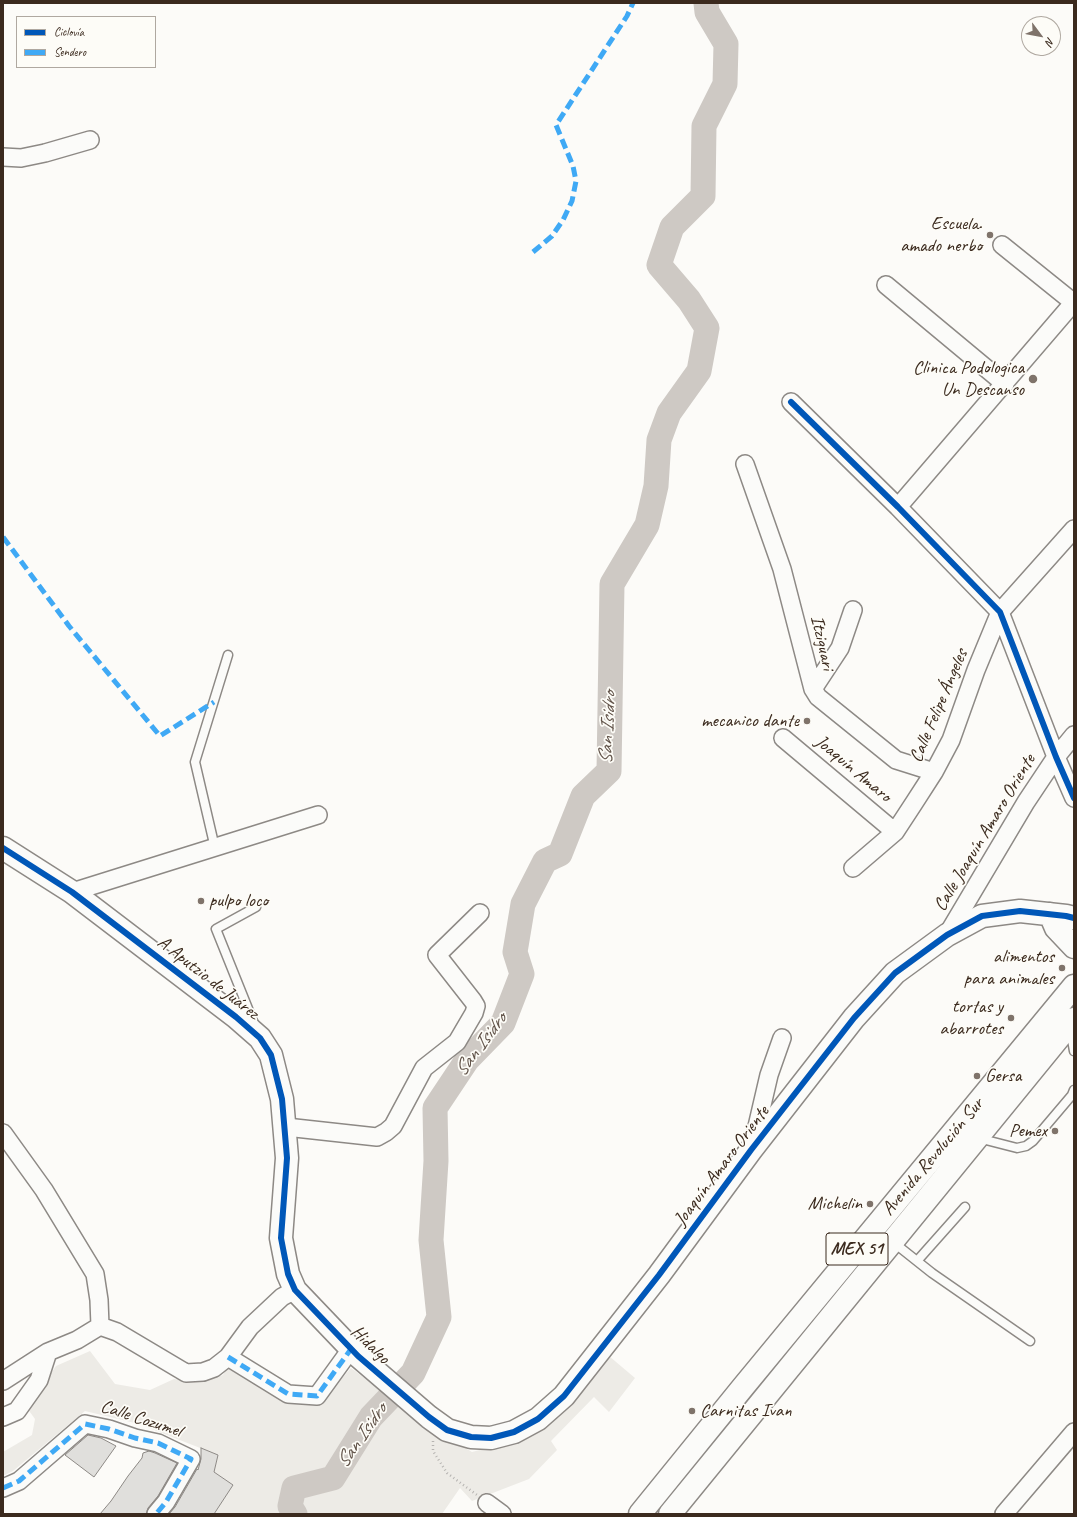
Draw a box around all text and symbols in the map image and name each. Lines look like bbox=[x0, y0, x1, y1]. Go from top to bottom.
legend bbox=[16, 16, 156, 68]
north arrow bbox=[1021, 16, 1061, 56]
text: Ciclovía bbox=[54, 24, 84, 40]
text: N bbox=[1043, 35, 1058, 48]
text: Sendero bbox=[54, 44, 86, 60]
place label: Escuela. amado nerbo bbox=[900, 213, 982, 257]
marker: Escuela. amado nerbo bbox=[985, 230, 995, 240]
place label: Clinica Podologica Un Descanso bbox=[913, 357, 1024, 401]
marker: Clinica Podologica Un Descanso bbox=[1027, 373, 1039, 385]
street label: Itziguari bbox=[805, 613, 839, 673]
street label: Calle Felipe Ángeles bbox=[905, 646, 973, 766]
water label: San Isidro bbox=[594, 691, 622, 765]
place label: mecanico dante bbox=[701, 710, 799, 732]
marker: mecanico dante bbox=[802, 716, 812, 726]
street label: Joaquín Amaro bbox=[810, 730, 896, 808]
street label: Calle Joaquín Amaro Oriente bbox=[929, 750, 1041, 916]
place label: pulpo loco bbox=[209, 890, 268, 912]
marker: pulpo loco bbox=[196, 896, 206, 906]
street label: A Aputzio de Juárez bbox=[153, 931, 263, 1025]
place label: alimentos para animales bbox=[964, 946, 1054, 990]
marker: alimentos para animales bbox=[1057, 963, 1067, 973]
place label: tortas y abarrotes bbox=[939, 996, 1003, 1040]
water label: San Isidro bbox=[450, 1009, 512, 1081]
marker: tortas y abarrotes bbox=[1006, 1013, 1016, 1023]
place label: Gersa bbox=[985, 1065, 1021, 1087]
marker: Gersa bbox=[972, 1071, 982, 1081]
street label: Avenida Revolución Sur bbox=[877, 1094, 989, 1220]
street label: Joaquín Amaro Oriente bbox=[669, 1101, 775, 1231]
place label: Pemex bbox=[1009, 1120, 1047, 1142]
marker: Pemex bbox=[1050, 1126, 1060, 1136]
place label: Michelin bbox=[808, 1193, 862, 1215]
marker: Michelin bbox=[865, 1199, 875, 1209]
road number: MEX 51 bbox=[826, 1233, 888, 1265]
street label: Hidalgo bbox=[345, 1321, 395, 1369]
street label: Calle Cozumel bbox=[97, 1395, 185, 1443]
water label: San Isidro bbox=[331, 1399, 393, 1473]
place label: Carnitas Ivan bbox=[700, 1400, 792, 1422]
marker: Carnitas Ivan bbox=[687, 1406, 697, 1416]

